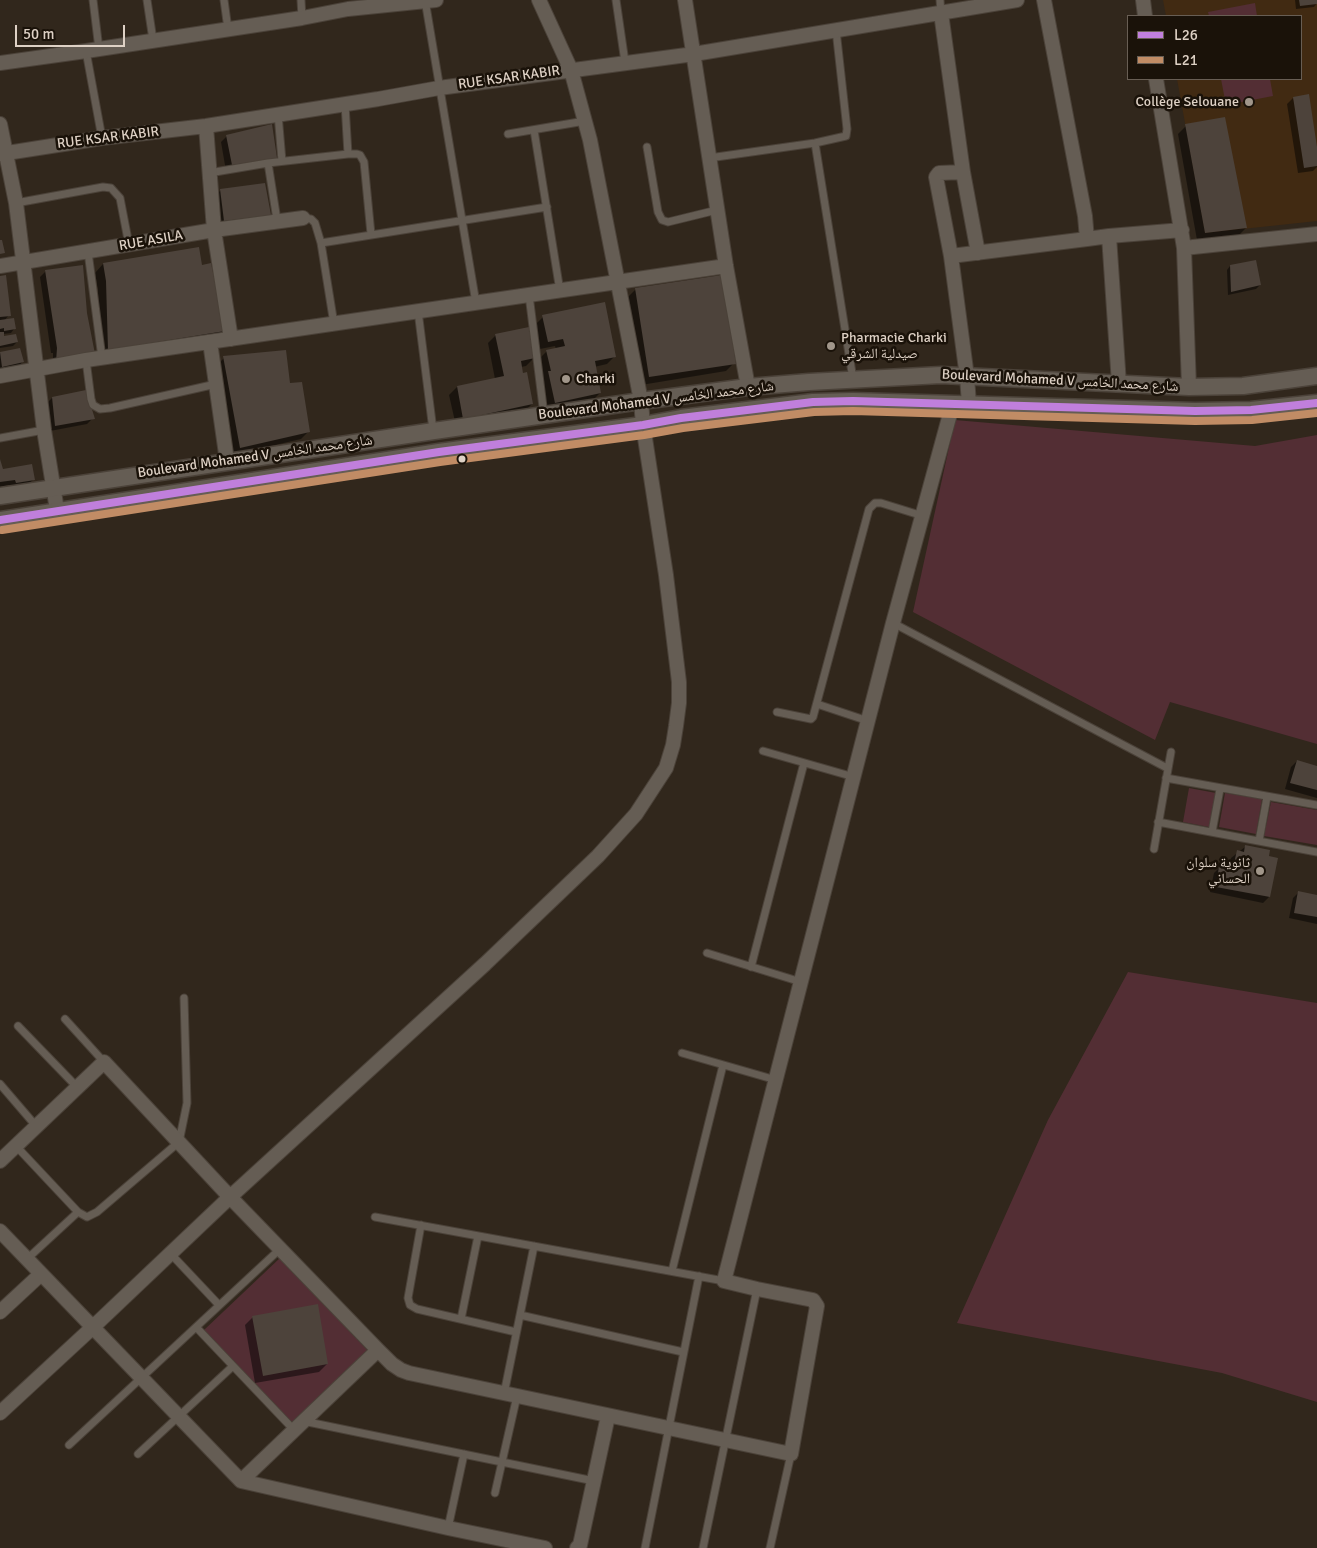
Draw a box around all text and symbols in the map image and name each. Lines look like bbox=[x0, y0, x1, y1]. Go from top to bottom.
scale bar bbox=[18, 15, 128, 47]
legend bbox=[1127, 15, 1302, 80]
text: 50 m bbox=[23, 25, 54, 43]
text: L26 bbox=[1174, 26, 1198, 44]
text: L21 bbox=[1174, 51, 1198, 69]
street label: RUE KSAR KABIR bbox=[457, 63, 561, 93]
place label: Collège Selouane bbox=[1136, 94, 1239, 110]
marker: Collège Selouane bbox=[1243, 96, 1255, 108]
street label: RUE KSAR KABIR bbox=[56, 123, 160, 153]
street label: RUE ASILA bbox=[118, 227, 184, 255]
place label: Pharmacie Charki صيدلية الشرقي bbox=[841, 330, 947, 362]
marker: Pharmacie Charki صيدلية الشرقي bbox=[825, 340, 837, 352]
street label: Boulevard Mohamed V شارع محمد الخامس bbox=[941, 366, 1179, 396]
place label: Charki bbox=[576, 371, 615, 387]
marker: Charki bbox=[560, 373, 572, 385]
street label: Boulevard Mohamed V شارع محمد الخامس bbox=[537, 378, 775, 424]
street label: Boulevard Mohamed V شارع محمد الخامس bbox=[136, 432, 374, 482]
unlabelled marker bbox=[457, 454, 467, 464]
place label: ثانوية سلوان الحساني bbox=[1186, 855, 1250, 888]
marker: ثانوية سلوان الحساني bbox=[1254, 865, 1266, 877]

